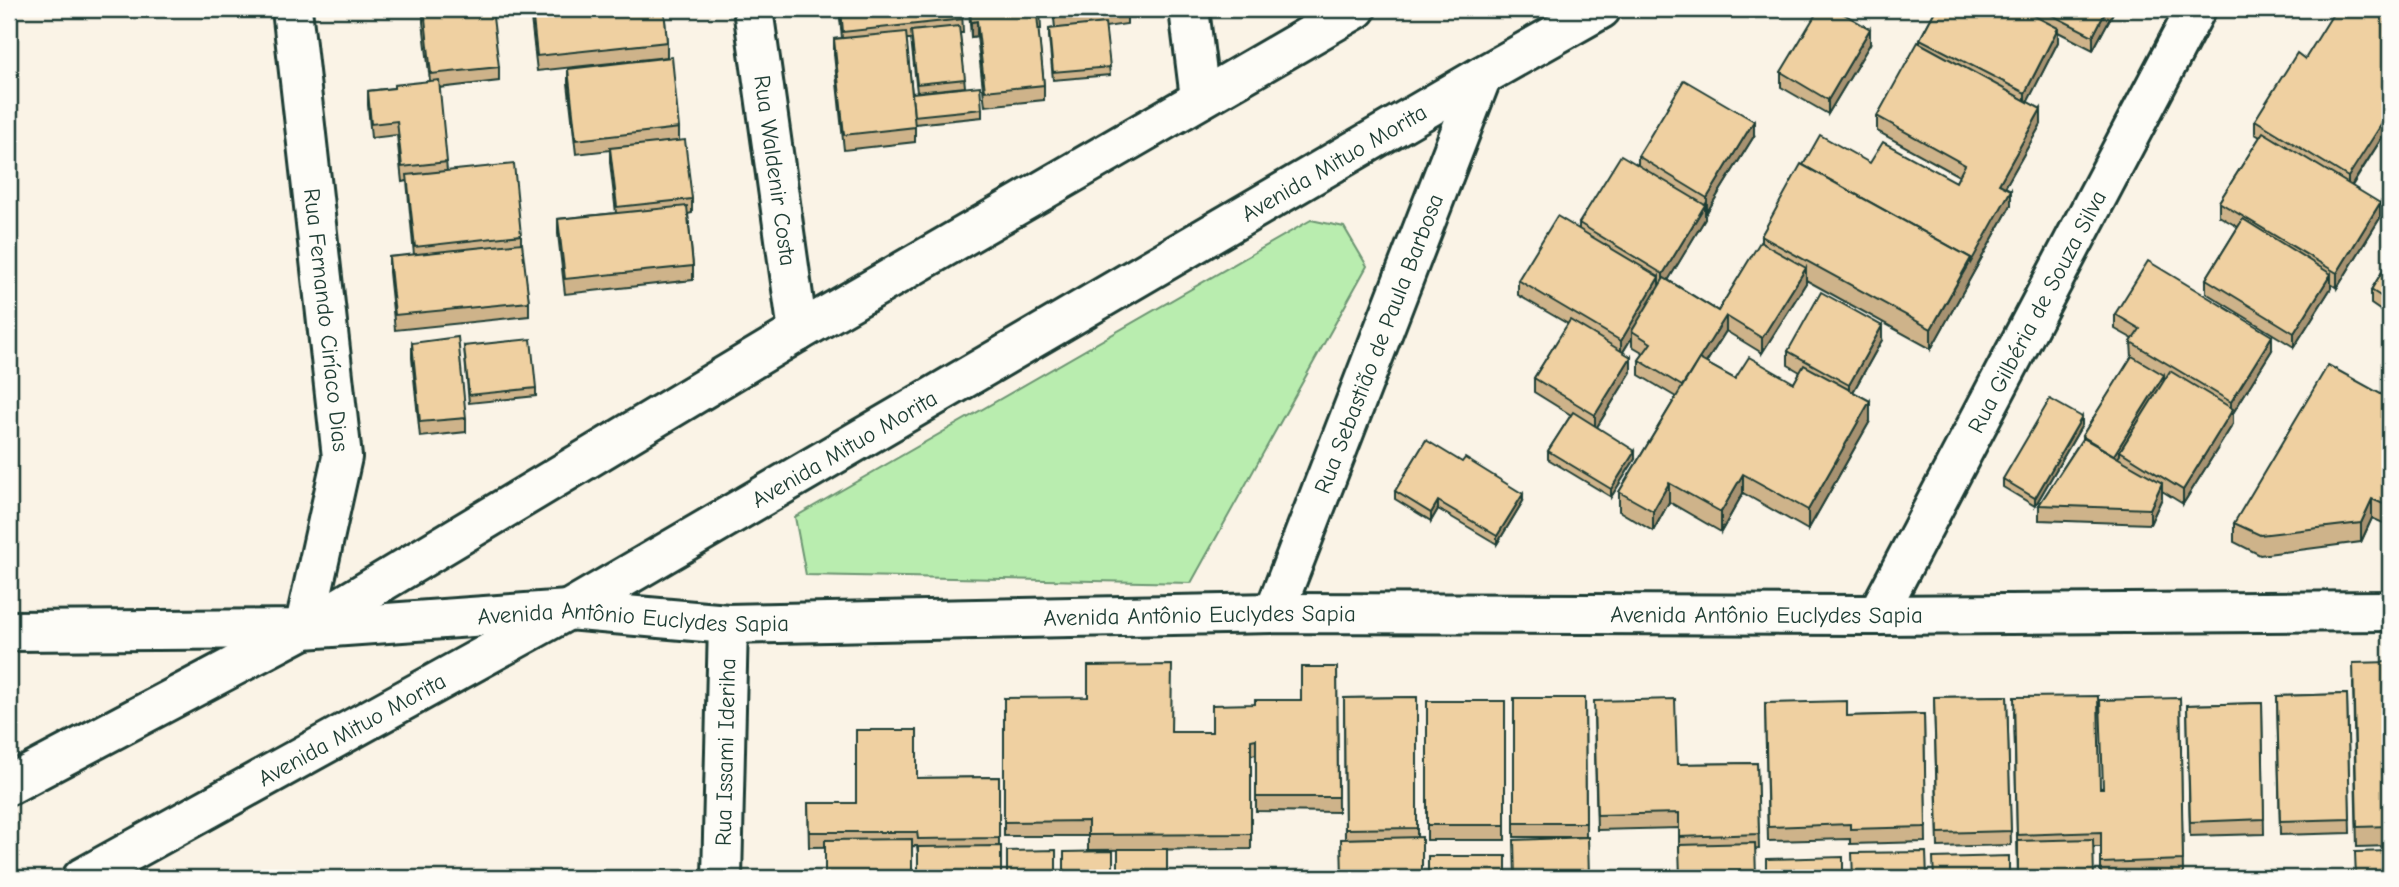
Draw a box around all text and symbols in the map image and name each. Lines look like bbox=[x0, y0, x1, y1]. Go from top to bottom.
street label: Rua Waldenir Costa bbox=[748, 73, 802, 268]
street label: Avenida Mituo Morita bbox=[1237, 98, 1432, 228]
street label: Rua Gilbéria de Souza Silva bbox=[1962, 186, 2112, 438]
street label: Rua Fernando Ciríaco Dias bbox=[298, 187, 354, 453]
street label: Rua Sebastião de Paula Barbosa bbox=[1309, 190, 1449, 497]
street label: Avenida Mituo Morita bbox=[747, 384, 942, 514]
street label: Avenida Antônio Euclydes Sapia bbox=[476, 597, 789, 638]
street label: Avenida Antônio Euclydes Sapia bbox=[1043, 600, 1356, 632]
street label: Avenida Antônio Euclydes Sapia bbox=[1610, 601, 1923, 629]
street label: Rua Issami Ideriha bbox=[710, 658, 741, 847]
street label: Avenida Mituo Morita bbox=[253, 667, 450, 792]

